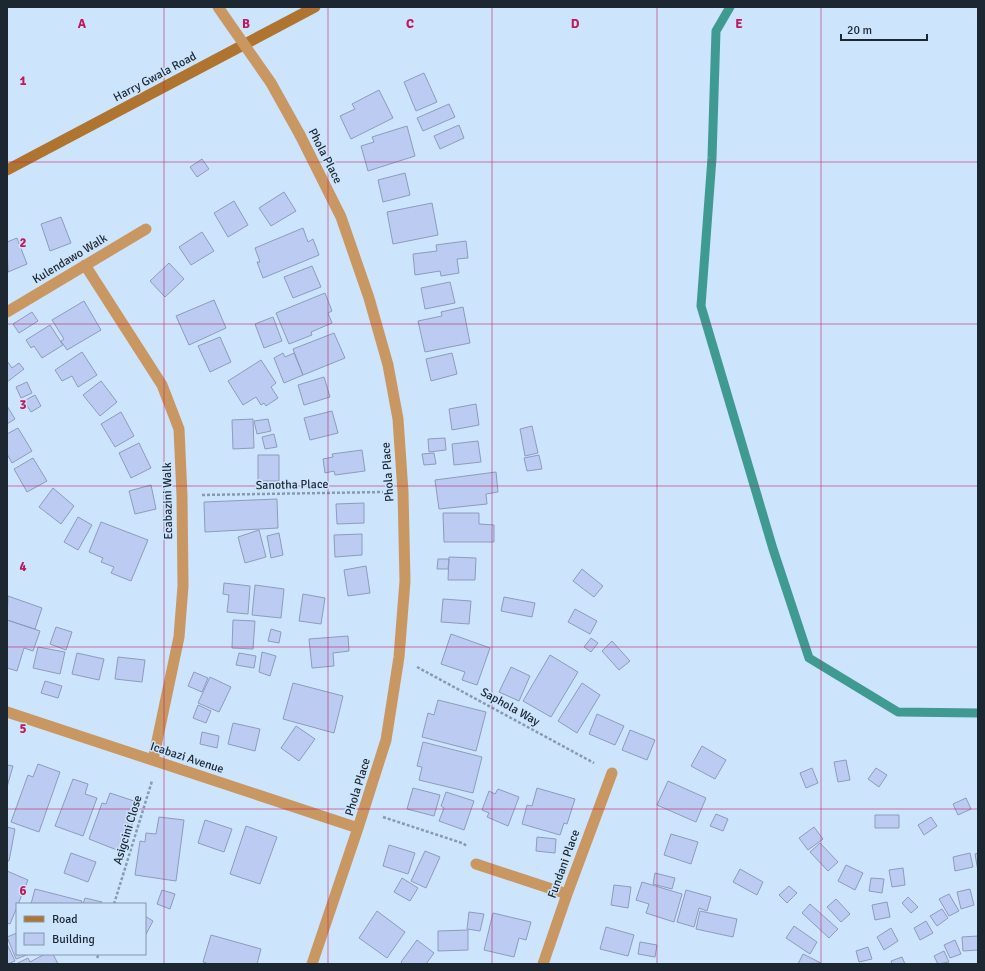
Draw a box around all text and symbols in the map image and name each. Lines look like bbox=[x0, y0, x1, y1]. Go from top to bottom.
text: A bbox=[78, 16, 87, 32]
text: B bbox=[242, 16, 250, 32]
text: C bbox=[406, 16, 414, 32]
text: D bbox=[571, 16, 580, 32]
text: E bbox=[735, 16, 743, 32]
scale bar bbox=[841, 16, 927, 42]
text: 20 m bbox=[847, 23, 872, 38]
street label: Harry Gwala Road bbox=[111, 49, 199, 105]
text: 1 bbox=[19, 73, 27, 89]
street label: Phola Place bbox=[305, 126, 345, 186]
street label: Kulendawo Walk bbox=[30, 231, 110, 287]
text: 2 bbox=[19, 235, 27, 251]
text: 3 bbox=[19, 397, 27, 413]
street label: Phola Place bbox=[378, 442, 398, 502]
street label: Ecabazini Walk bbox=[160, 462, 176, 540]
street label: Sanotha Place bbox=[255, 477, 329, 493]
text: 4 bbox=[19, 559, 27, 575]
street label: Saphola Way bbox=[478, 685, 543, 730]
text: 5 bbox=[19, 721, 27, 737]
street label: Icabazi Avenue bbox=[148, 739, 226, 777]
street label: Phola Place bbox=[342, 756, 374, 818]
street label: Asigcini Close bbox=[110, 793, 146, 867]
street label: Fundani Place bbox=[545, 828, 583, 900]
text: 6 bbox=[19, 883, 27, 899]
legend bbox=[16, 903, 146, 955]
text: Road bbox=[52, 912, 78, 927]
text: Building bbox=[52, 932, 95, 947]

